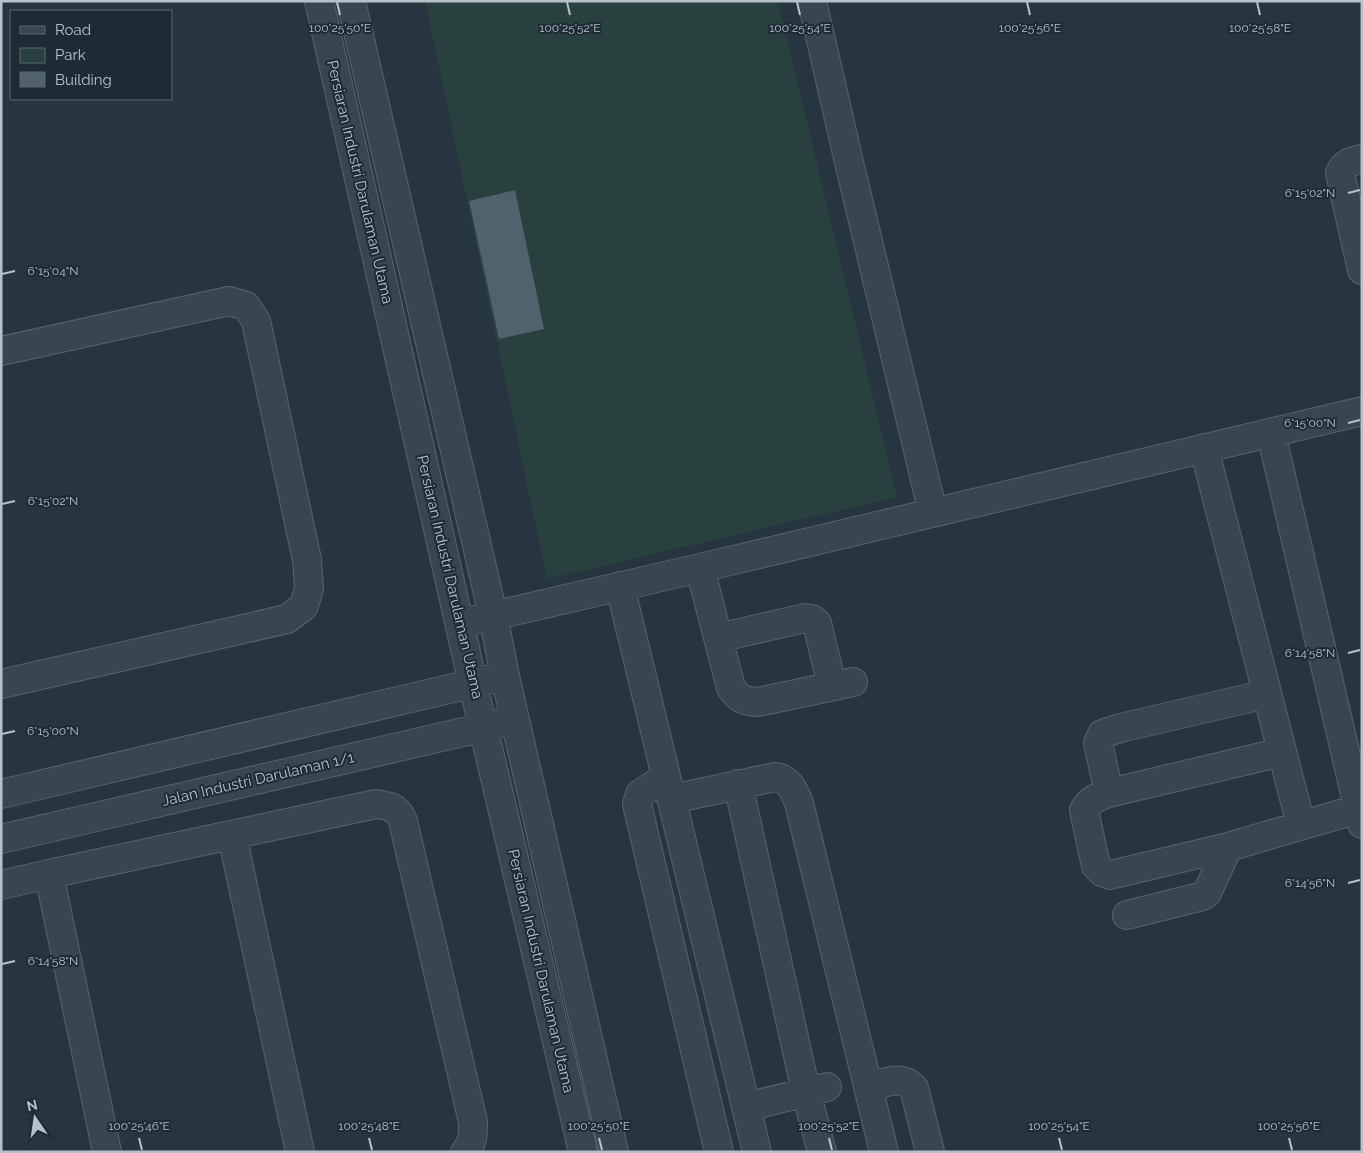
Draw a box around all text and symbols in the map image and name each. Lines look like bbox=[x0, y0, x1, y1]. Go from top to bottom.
legend bbox=[10, 10, 172, 100]
text: Road bbox=[55, 21, 91, 39]
text: 100°25'50"E bbox=[309, 21, 371, 35]
text: 100°25'52"E bbox=[539, 21, 601, 35]
text: 100°25'54"E bbox=[769, 21, 831, 35]
text: 100°25'56"E bbox=[999, 21, 1061, 35]
text: 100°25'58"E bbox=[1229, 21, 1291, 35]
text: Park bbox=[55, 46, 86, 64]
street label: Persiaran Industri Darulaman Utama bbox=[323, 58, 397, 306]
text: Building bbox=[55, 71, 112, 89]
text: 6°15'02"N bbox=[1285, 186, 1335, 200]
text: 6°15'04"N bbox=[28, 264, 79, 278]
text: 6°15'00"N bbox=[1284, 416, 1336, 430]
street label: Persiaran Industri Darulaman Utama bbox=[413, 453, 487, 701]
text: 6°15'02"N bbox=[28, 494, 78, 508]
text: 6°14'58"N bbox=[1285, 646, 1335, 660]
text: 6°15'00"N bbox=[27, 724, 79, 738]
street label: Jalan Industri Darulaman 1/1 bbox=[160, 748, 356, 810]
street label: Persiaran Industri Darulaman Utama bbox=[504, 847, 578, 1095]
text: 6°14'56"N bbox=[1285, 876, 1335, 890]
text: 6°14'58"N bbox=[28, 954, 78, 968]
north arrow bbox=[10, 1093, 60, 1143]
text: N bbox=[25, 1096, 39, 1114]
text: 100°25'46"E bbox=[108, 1119, 170, 1133]
text: 100°25'48"E bbox=[338, 1119, 400, 1133]
text: 100°25'50"E bbox=[568, 1119, 630, 1133]
text: 100°25'52"E bbox=[798, 1119, 860, 1133]
text: 100°25'54"E bbox=[1028, 1119, 1090, 1133]
text: 100°25'56"E bbox=[1258, 1119, 1320, 1133]

